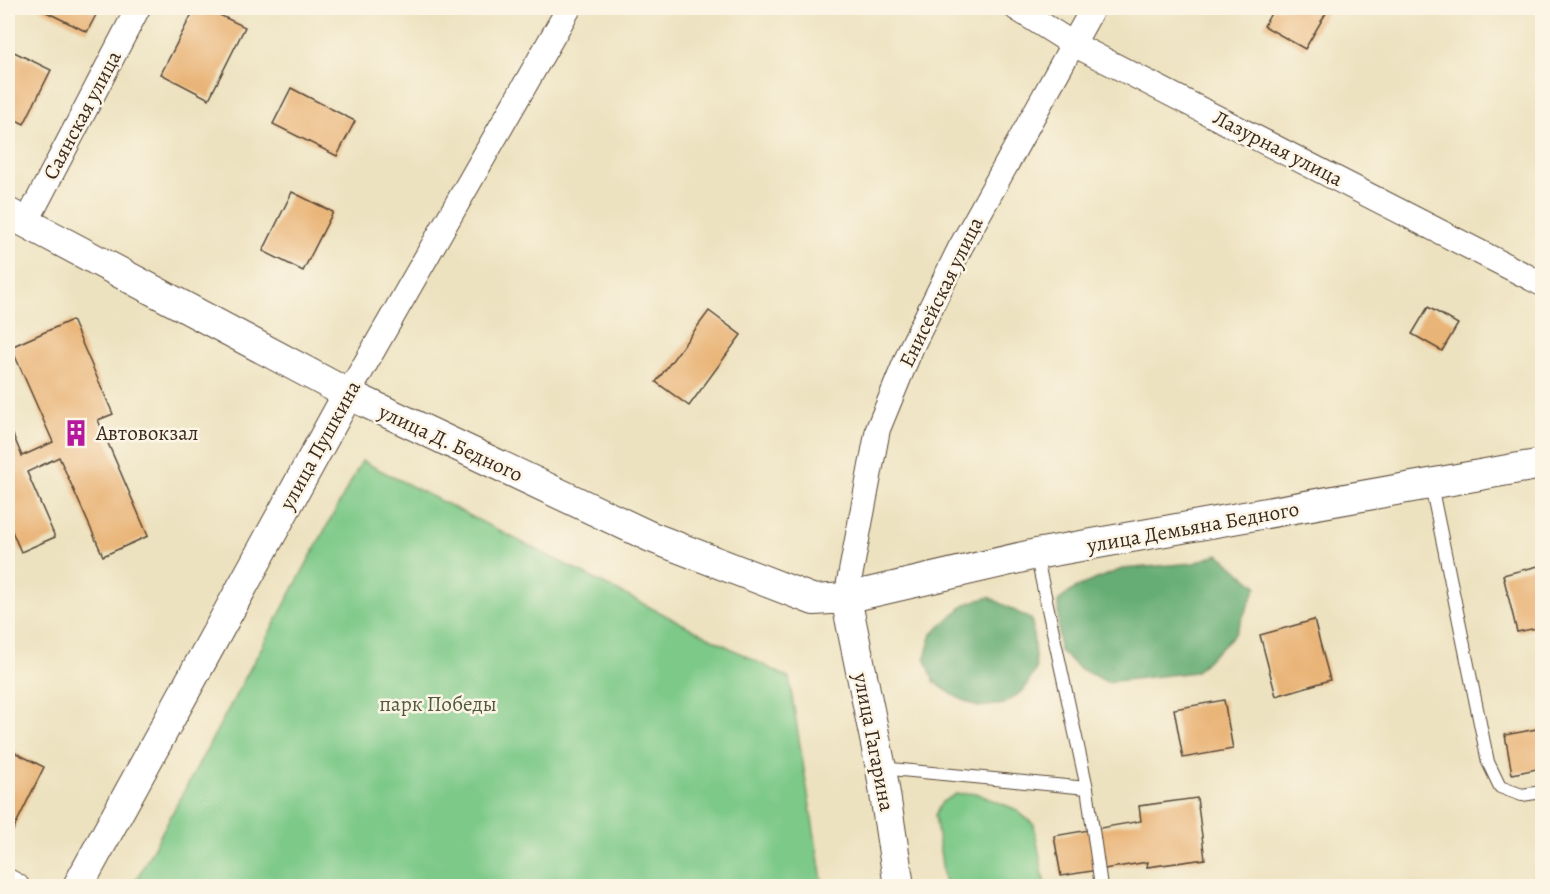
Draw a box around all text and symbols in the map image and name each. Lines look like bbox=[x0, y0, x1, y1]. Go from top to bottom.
street label: Саянская улица bbox=[36, 45, 128, 184]
street label: Лазурная улица bbox=[1208, 103, 1348, 193]
street label: Енисейская улица bbox=[892, 212, 990, 372]
street label: улица Пушкина bbox=[272, 375, 367, 516]
street label: улица Д. Бедного bbox=[373, 397, 528, 489]
building icon: Автовокзал bbox=[61, 418, 91, 448]
place label: Автовокзал bbox=[95, 419, 198, 447]
street label: улица Демьяна Бедного bbox=[1084, 495, 1301, 560]
street label: улица Гагарина bbox=[847, 670, 901, 814]
park label: парк Победы bbox=[379, 690, 497, 718]

